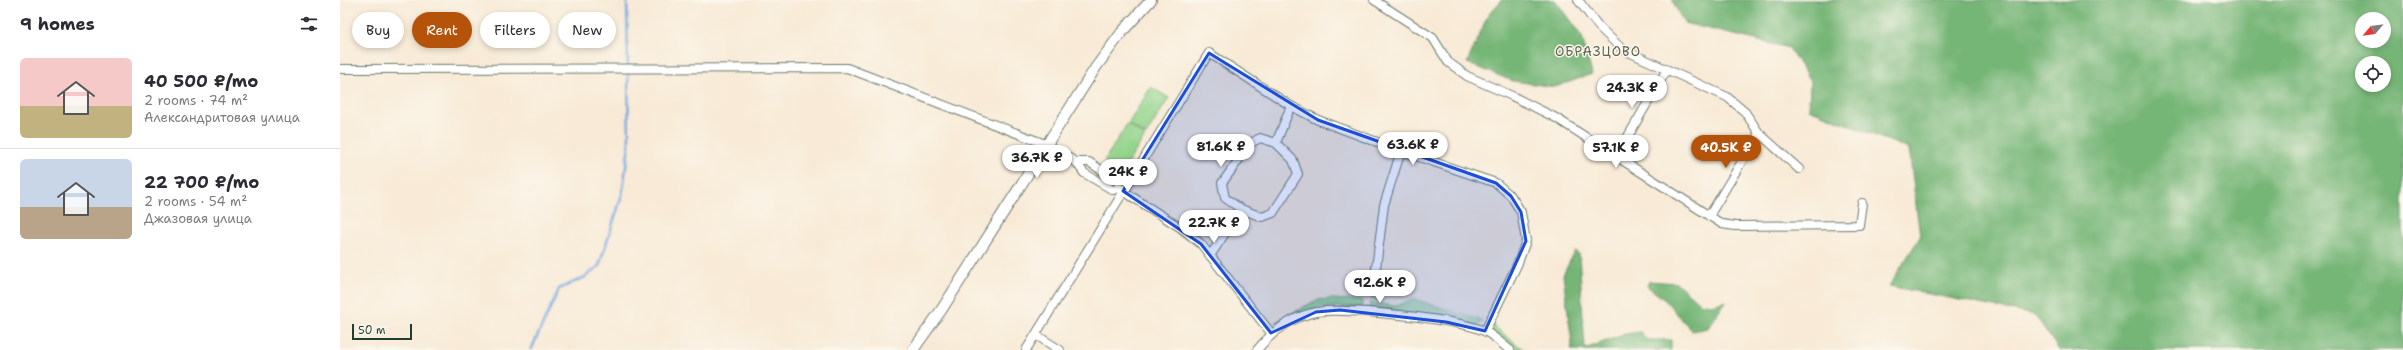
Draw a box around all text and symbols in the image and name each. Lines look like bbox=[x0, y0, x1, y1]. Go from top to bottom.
chip: Buy bbox=[352, 12, 404, 48]
chip: Rent bbox=[412, 12, 472, 48]
chip: Filters bbox=[480, 12, 550, 48]
chip: New bbox=[558, 12, 616, 48]
north arrow bbox=[2355, 12, 2391, 48]
map controls bbox=[2355, 12, 2391, 92]
text: 9 homes bbox=[20, 13, 95, 35]
icon: filters bbox=[298, 13, 320, 35]
district label: ОБРАЗЦОВО bbox=[1555, 43, 1641, 60]
button: locate bbox=[2355, 56, 2391, 92]
text: 40 500 ₽/mo bbox=[144, 70, 258, 92]
icon: home bbox=[52, 74, 100, 122]
pin: 24.3K ₽ bbox=[1595, 75, 1669, 109]
text: 24.3K ₽ bbox=[1606, 79, 1658, 96]
text: 2 rooms · 74 m² bbox=[144, 92, 248, 109]
text: Александритовая улица bbox=[144, 109, 300, 126]
pin: 63.6K ₽ bbox=[1376, 132, 1450, 166]
pin: 81.6K ₽ bbox=[1184, 134, 1258, 168]
pin: 57.1K ₽ bbox=[1579, 135, 1653, 169]
pin: 40.5K ₽ bbox=[1689, 135, 1763, 169]
text: 63.6K ₽ bbox=[1387, 136, 1439, 153]
text: 81.6K ₽ bbox=[1196, 138, 1246, 155]
text: 57.1K ₽ bbox=[1593, 139, 1639, 156]
text: 40.5K ₽ bbox=[1700, 139, 1752, 156]
pin: 36.7K ₽ bbox=[1000, 145, 1074, 179]
text: 36.7K ₽ bbox=[1011, 149, 1063, 166]
pin: 24K ₽ bbox=[1100, 159, 1156, 193]
text: 24K ₽ bbox=[1108, 163, 1148, 180]
text: 22 700 ₽/mo bbox=[144, 171, 259, 193]
icon: home bbox=[52, 175, 100, 223]
text: 2 rooms · 54 m² bbox=[144, 193, 247, 210]
text: Джазовая улица bbox=[144, 210, 252, 227]
pin: 22.7K ₽ bbox=[1177, 210, 1251, 244]
text: 22.7K ₽ bbox=[1188, 214, 1240, 231]
pin: 92.6K ₽ bbox=[1343, 270, 1417, 304]
text: 92.6K ₽ bbox=[1354, 274, 1406, 291]
scale bar bbox=[352, 322, 412, 341]
text: 50 m bbox=[358, 323, 386, 338]

